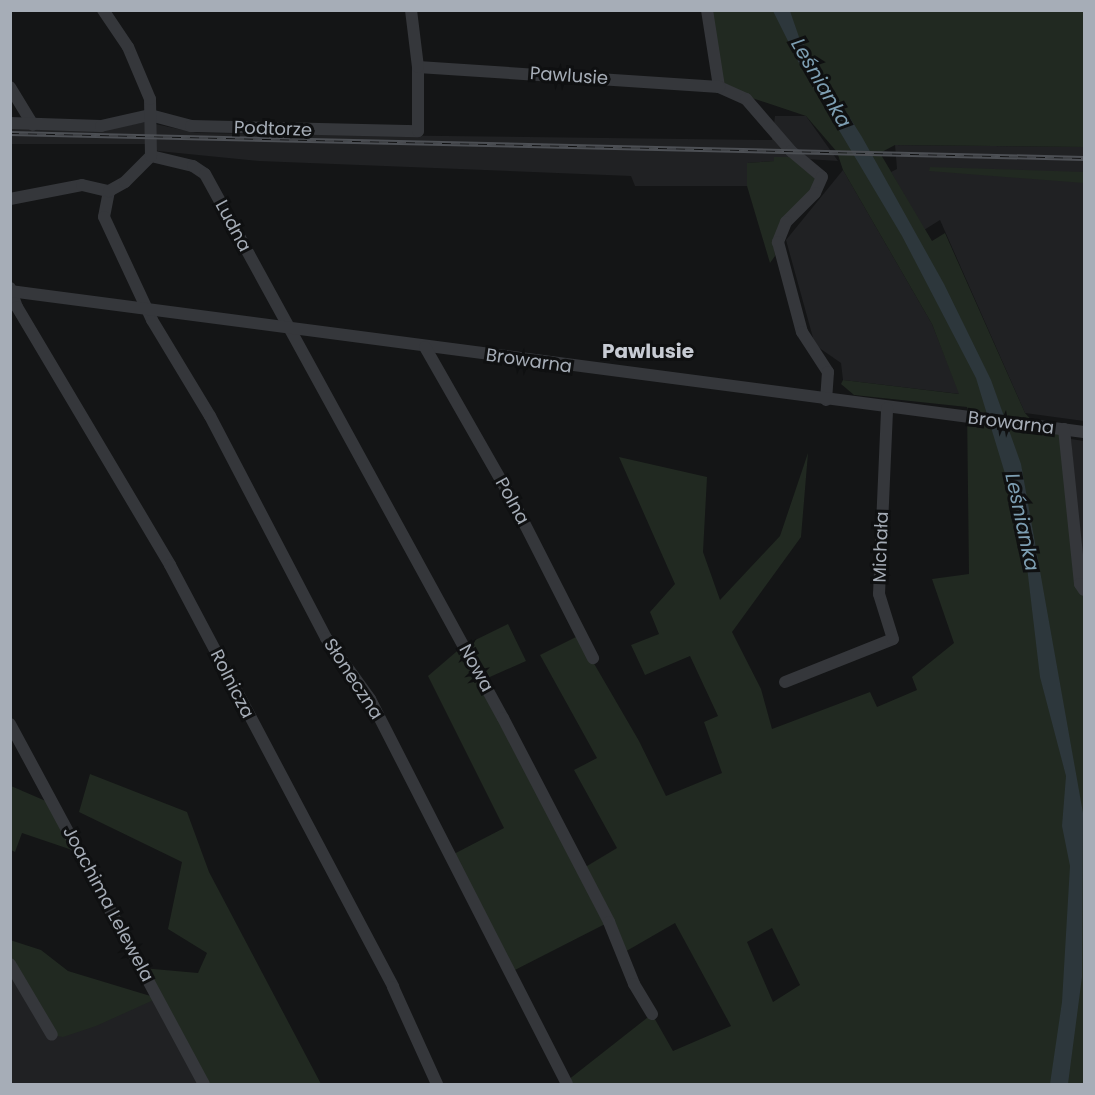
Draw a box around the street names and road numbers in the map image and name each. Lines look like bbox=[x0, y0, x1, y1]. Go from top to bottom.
street label: Pawlusie bbox=[529, 62, 609, 90]
street label: Podtorze bbox=[234, 117, 312, 141]
street label: Ludna bbox=[211, 197, 255, 255]
street label: Browarna bbox=[485, 344, 573, 378]
street label: Browarna bbox=[967, 407, 1055, 439]
street label: Polna bbox=[490, 474, 534, 528]
street label: Michała bbox=[869, 511, 893, 583]
street label: Słoneczna bbox=[319, 635, 387, 723]
street label: Nowa bbox=[454, 640, 498, 696]
street label: Rolnicza bbox=[206, 646, 258, 722]
street label: Joachima Lelewela bbox=[58, 823, 158, 985]

